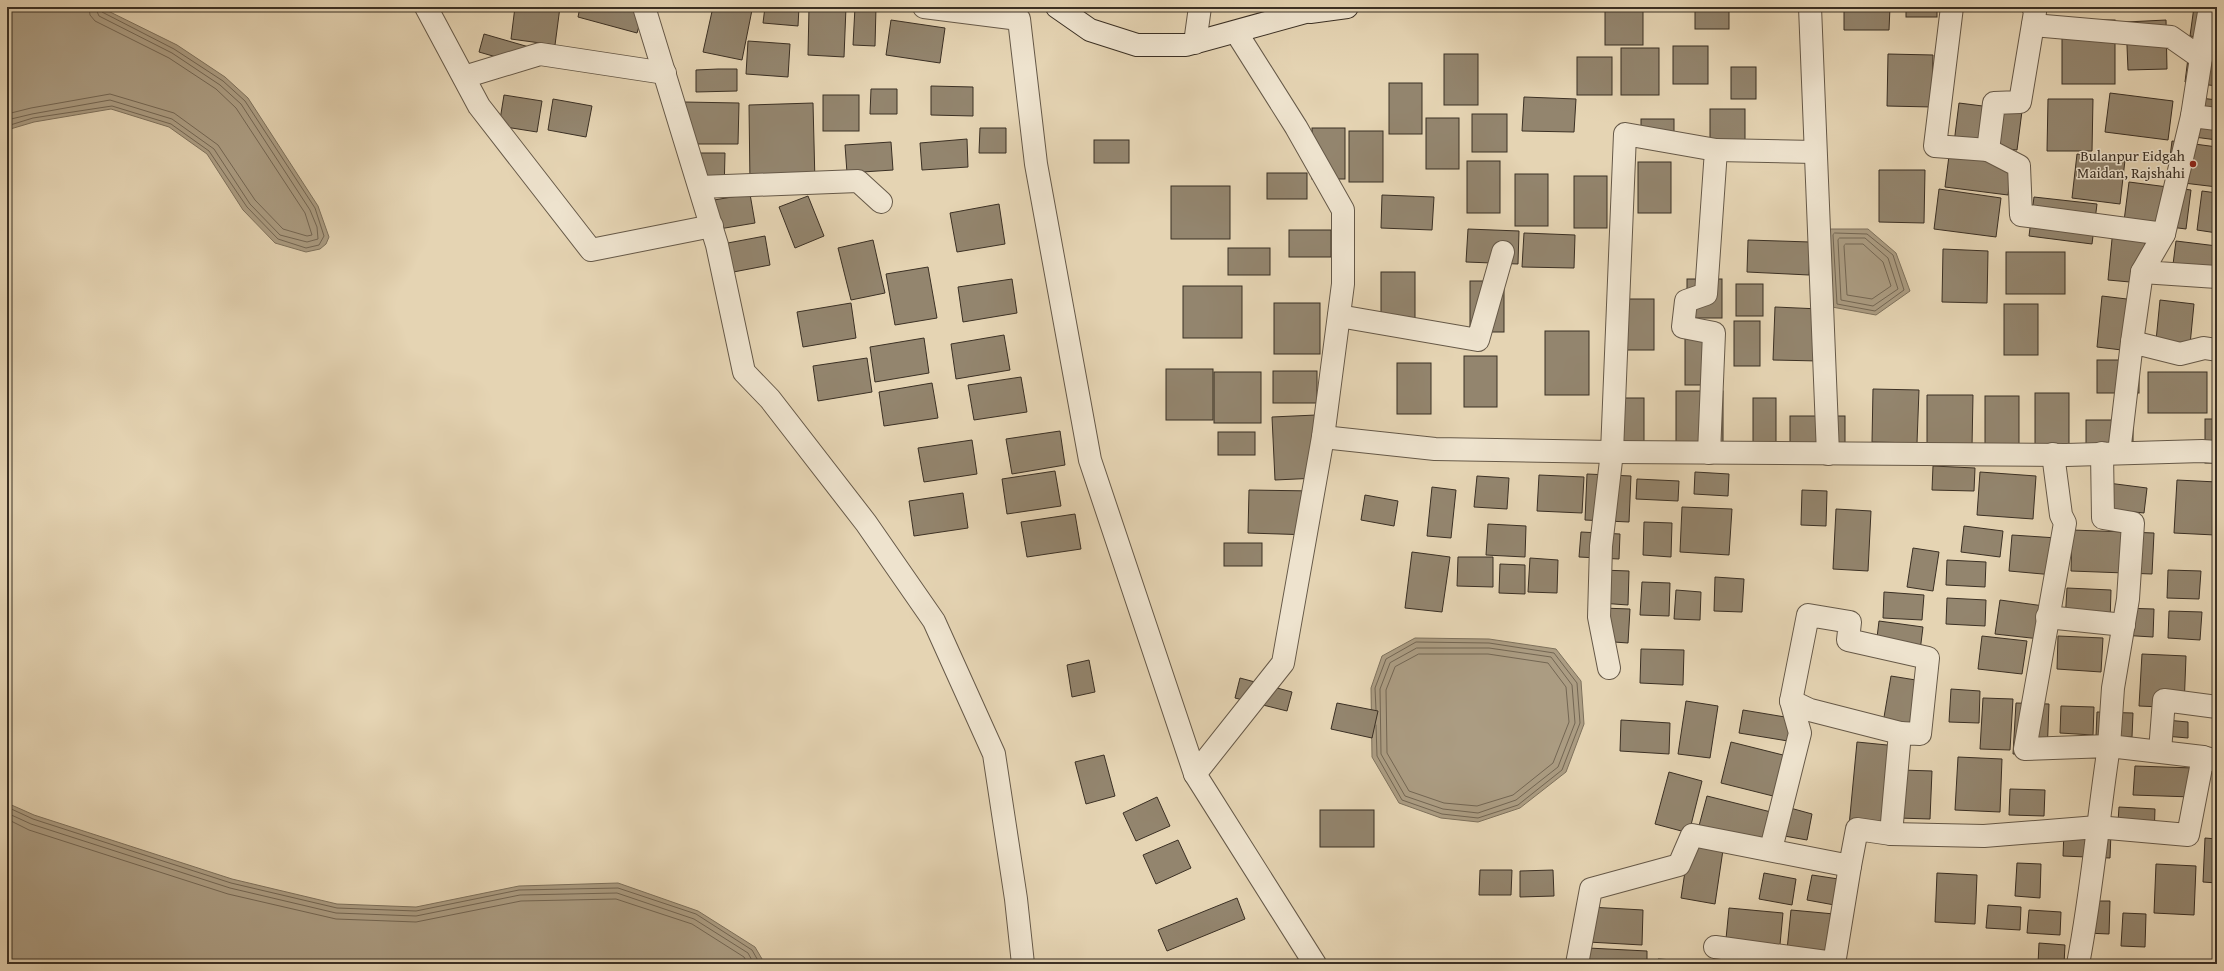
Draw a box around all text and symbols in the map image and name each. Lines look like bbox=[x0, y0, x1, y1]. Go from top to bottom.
place label: Bulanpur Eidgah Maidan, Rajshahi bbox=[2077, 145, 2186, 183]
marker: Bulanpur Eidgah Maidan, Rajshahi bbox=[2188, 159, 2198, 169]

